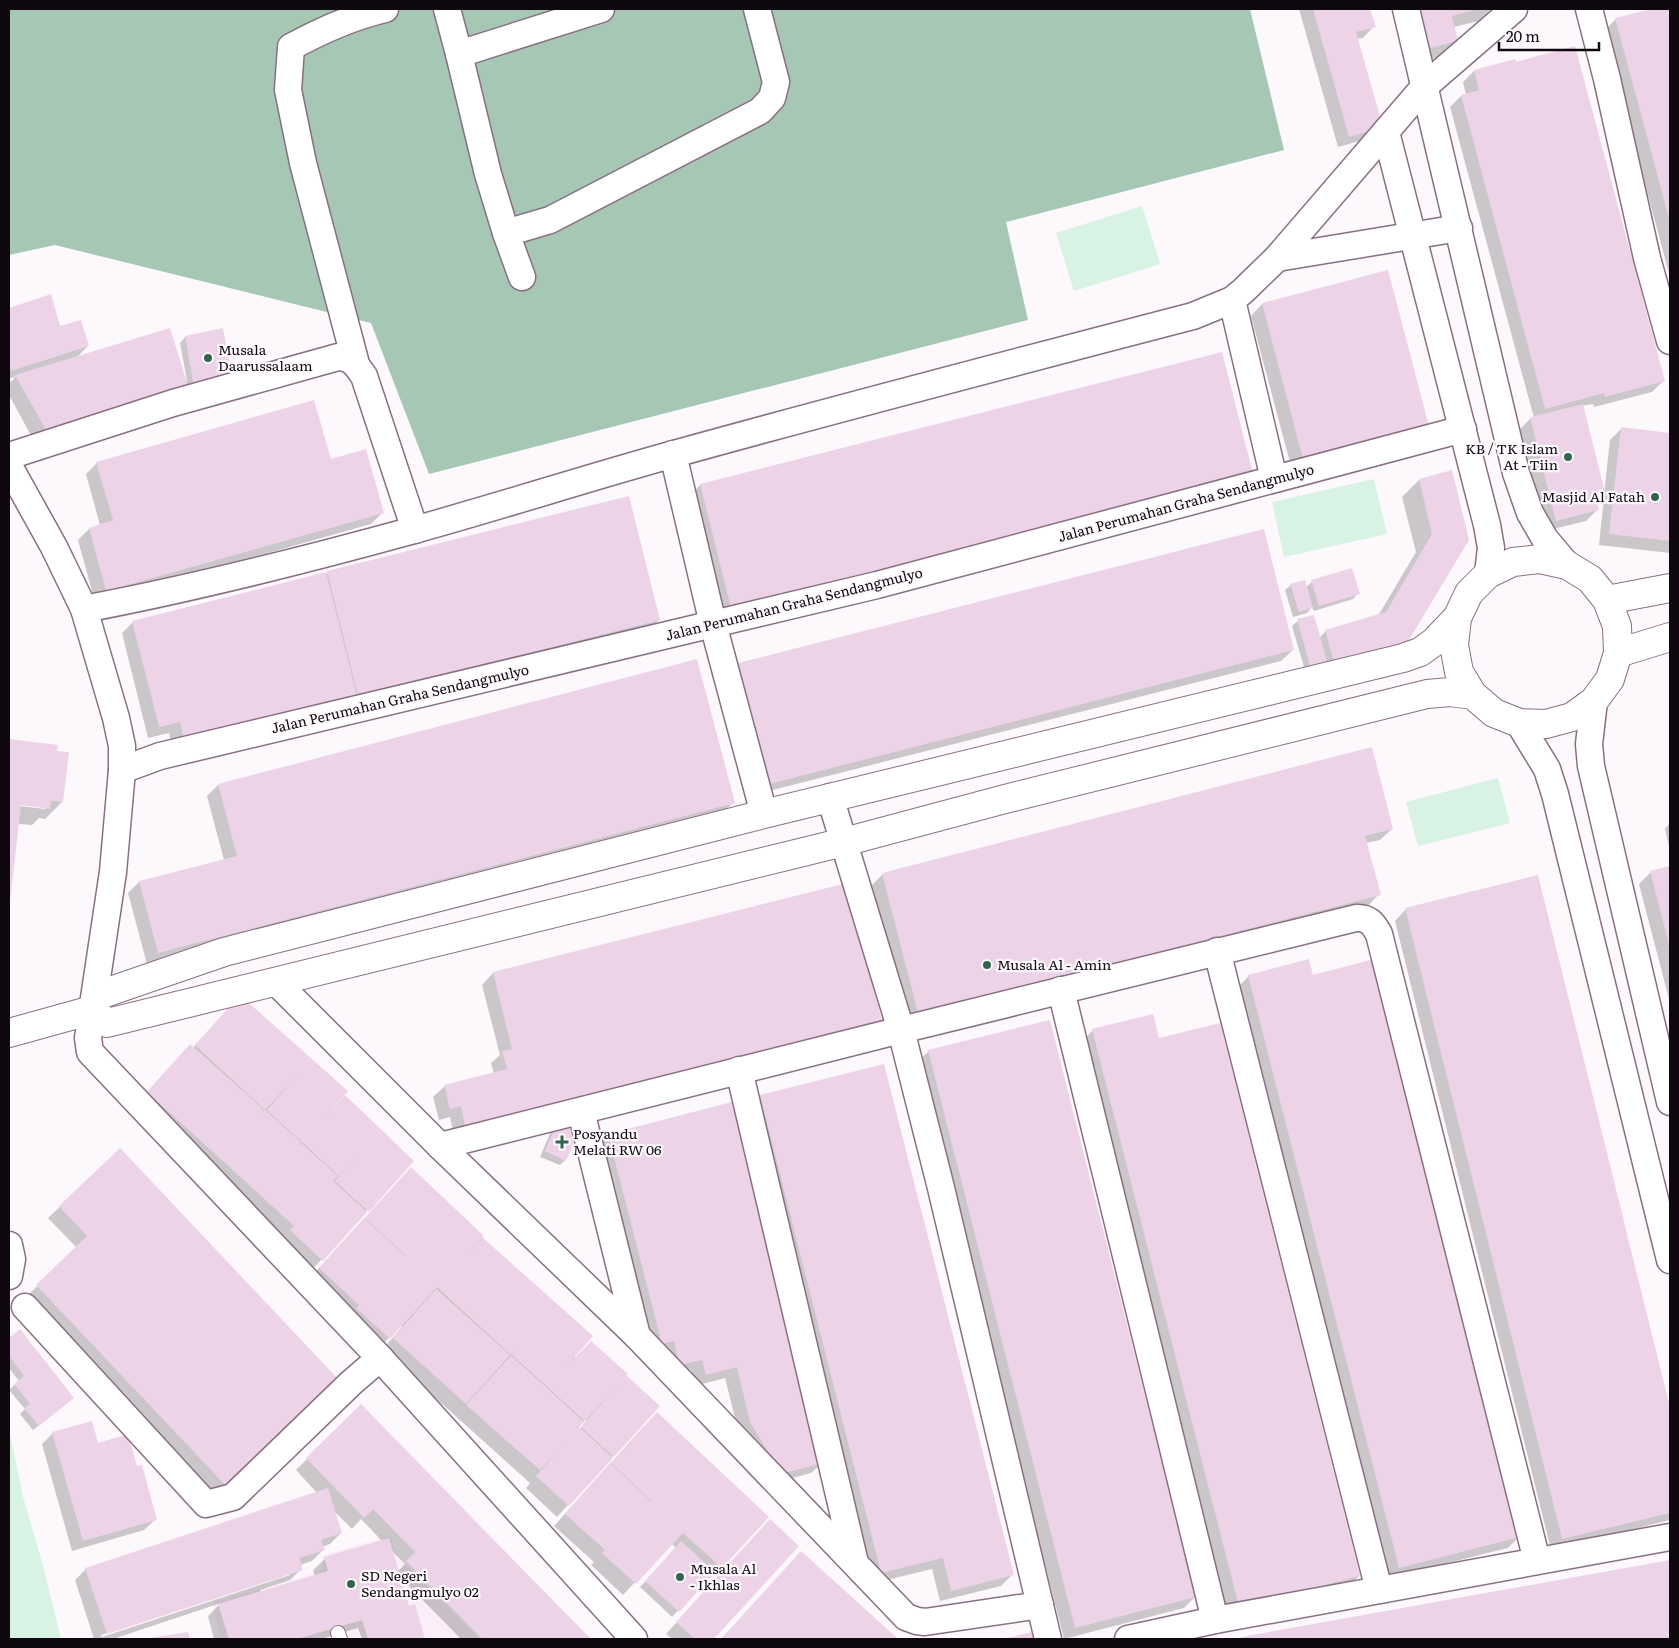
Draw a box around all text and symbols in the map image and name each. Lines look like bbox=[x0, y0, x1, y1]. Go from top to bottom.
scale bar bbox=[1499, 20, 1599, 52]
text: 20 m bbox=[1506, 24, 1540, 47]
place label: Musala Daarussalaam bbox=[218, 339, 313, 375]
marker: Musala Daarussalaam bbox=[202, 352, 214, 364]
place label: KB / TK Islam At - Tiin bbox=[1465, 438, 1558, 474]
marker: KB / TK Islam At - Tiin bbox=[1562, 451, 1574, 463]
street label: Jalan Perumahan Graha Sendangmulyo bbox=[1056, 458, 1316, 546]
place label: Masjid Al Fatah bbox=[1542, 486, 1645, 506]
marker: Masjid Al Fatah bbox=[1649, 491, 1661, 503]
street label: Jalan Perumahan Graha Sendangmulyo bbox=[663, 561, 924, 645]
street label: Jalan Perumahan Graha Sendangmulyo bbox=[269, 659, 531, 737]
place label: Musala Al - Amin bbox=[997, 954, 1111, 974]
marker: Musala Al - Amin bbox=[981, 959, 993, 971]
place label: Posyandu Melati RW 06 bbox=[573, 1123, 662, 1159]
marker: Posyandu Melati RW 06 bbox=[555, 1135, 569, 1149]
place label: Musala Al - Ikhlas bbox=[690, 1558, 756, 1594]
place label: SD Negeri Sendangmulyo 02 bbox=[361, 1565, 479, 1601]
marker: Musala Al - Ikhlas bbox=[674, 1571, 686, 1583]
marker: SD Negeri Sendangmulyo 02 bbox=[345, 1578, 357, 1590]

